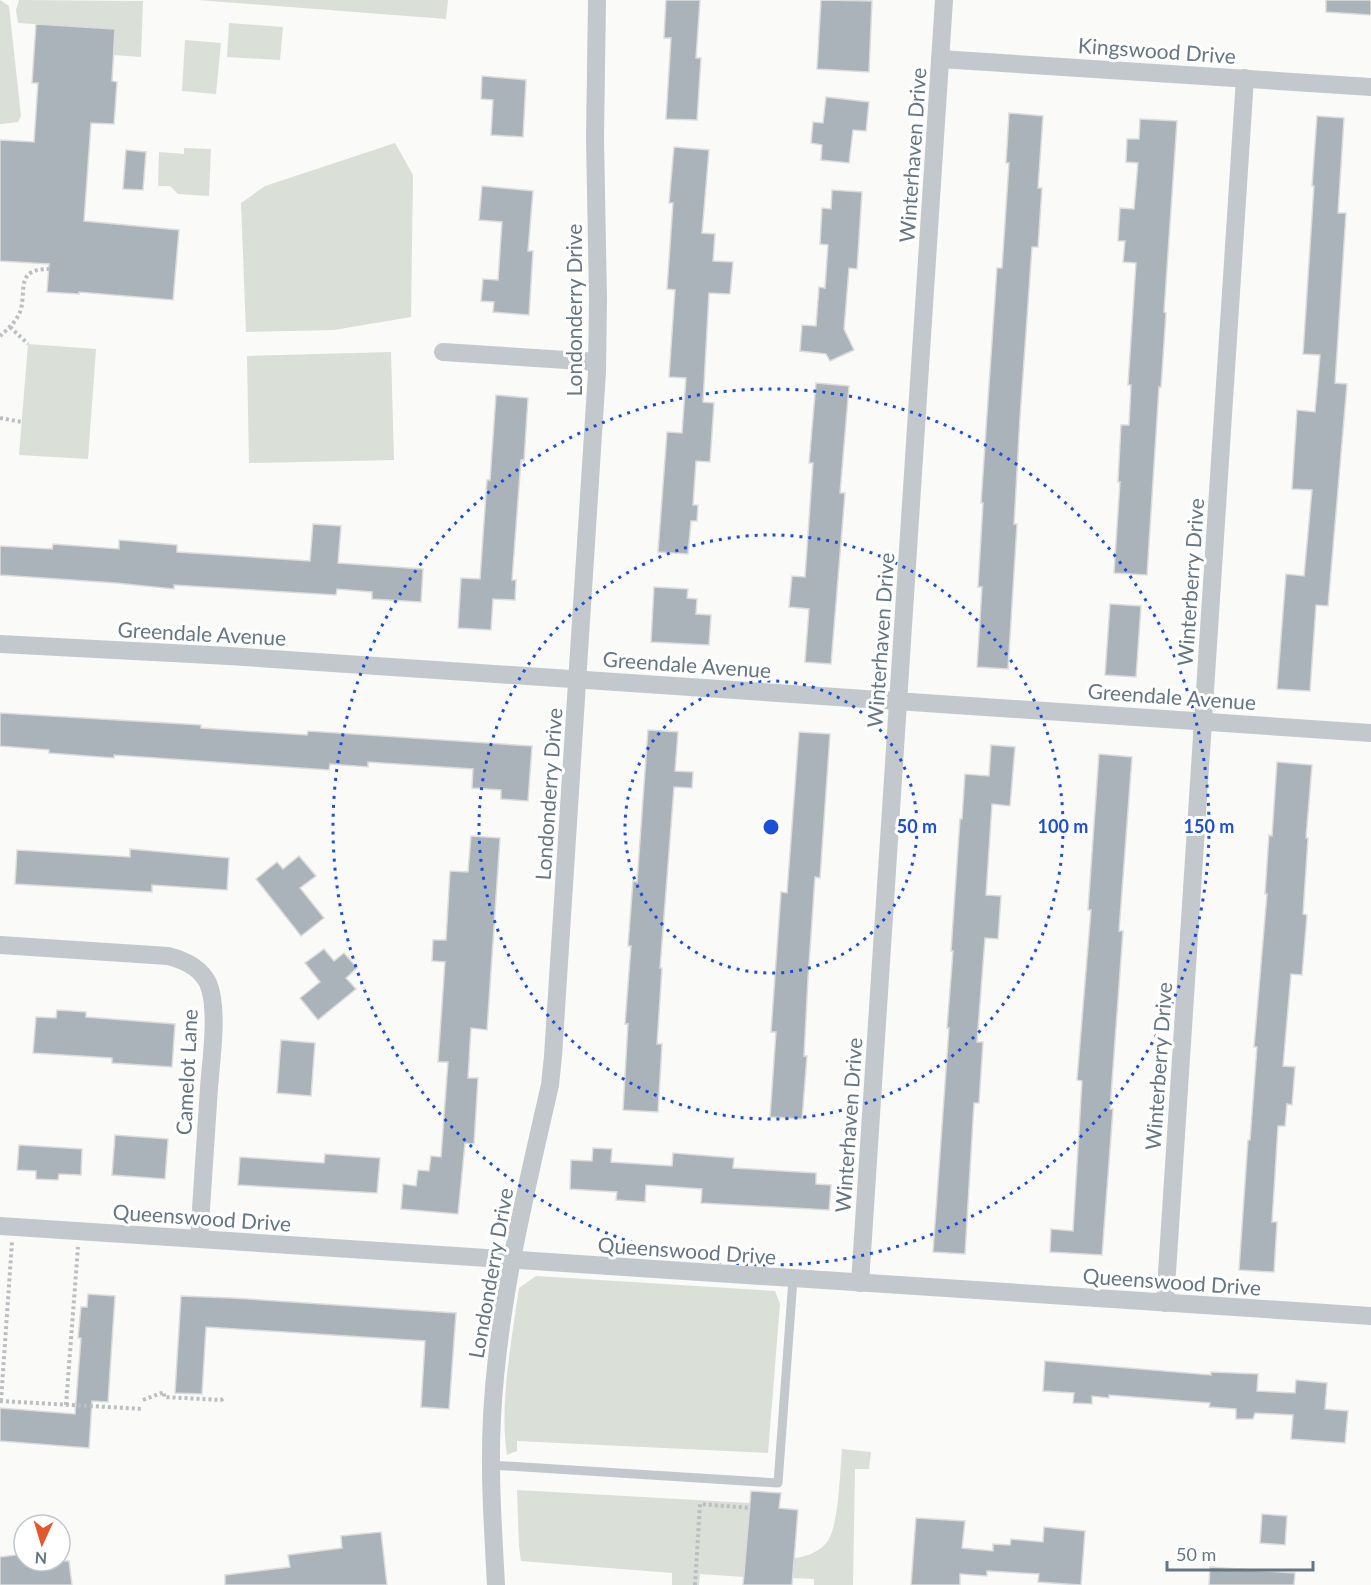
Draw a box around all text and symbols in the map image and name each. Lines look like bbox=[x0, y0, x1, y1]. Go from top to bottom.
street label: Kingswood Drive bbox=[1077, 32, 1237, 68]
street label: Winterhaven Drive bbox=[893, 67, 931, 243]
street label: Londonderry Drive bbox=[561, 224, 586, 396]
street label: Winterberry Drive bbox=[1172, 497, 1208, 667]
street label: Winterhaven Drive bbox=[861, 552, 899, 728]
street label: Greendale Avenue bbox=[117, 616, 287, 650]
street label: Greendale Avenue bbox=[602, 646, 772, 682]
street label: Greendale Avenue bbox=[1087, 678, 1257, 714]
street label: Londonderry Drive bbox=[529, 707, 567, 881]
text: 50 m bbox=[897, 815, 937, 837]
text: 100 m bbox=[1038, 815, 1088, 837]
text: 150 m bbox=[1184, 815, 1234, 837]
centre of rings bbox=[761, 817, 781, 837]
street label: Winterberry Drive bbox=[1140, 981, 1176, 1151]
street label: Camelot Lane bbox=[170, 1008, 202, 1136]
street label: Winterhaven Drive bbox=[829, 1037, 867, 1213]
street label: Londonderry Drive bbox=[463, 1186, 517, 1360]
street label: Queenswood Drive bbox=[112, 1198, 292, 1236]
street label: Queenswood Drive bbox=[597, 1231, 777, 1269]
street label: Queenswood Drive bbox=[1082, 1262, 1262, 1300]
north arrow bbox=[12, 1513, 72, 1573]
scale bar bbox=[1167, 1534, 1312, 1572]
text: 50 m bbox=[1176, 1543, 1216, 1565]
text: N bbox=[34, 1549, 48, 1568]

